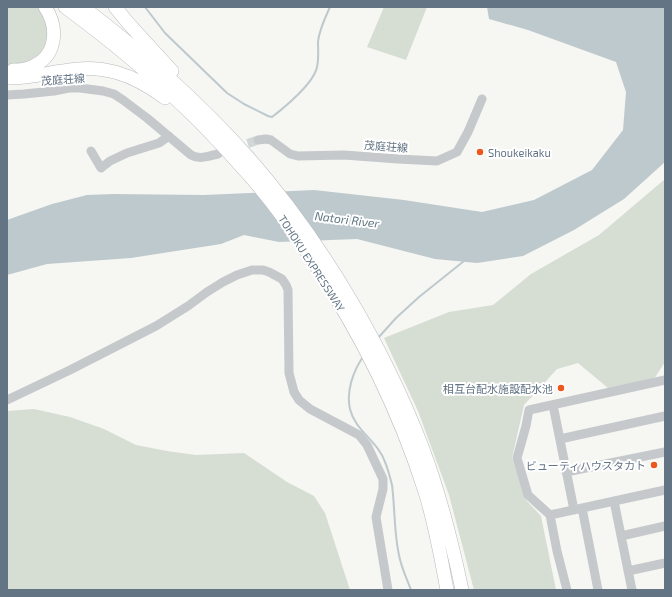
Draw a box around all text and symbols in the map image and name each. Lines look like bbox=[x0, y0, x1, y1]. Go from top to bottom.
street label: 茂庭荘線 bbox=[41, 71, 85, 87]
street label: 茂庭荘線 bbox=[364, 138, 408, 154]
place label: Shoukeikaku bbox=[488, 146, 551, 159]
marker: Shoukeikaku bbox=[475, 147, 485, 157]
water label: Natori River bbox=[314, 208, 380, 230]
street label: TOHOKU EXPRESSWAY bbox=[276, 213, 348, 314]
place label: 相互台配水施設配水池 bbox=[443, 382, 553, 395]
marker: 相互台配水施設配水池 bbox=[556, 383, 566, 393]
place label: ビューティハウスタカト bbox=[526, 459, 646, 472]
marker: ビューティハウスタカト bbox=[649, 460, 659, 470]

